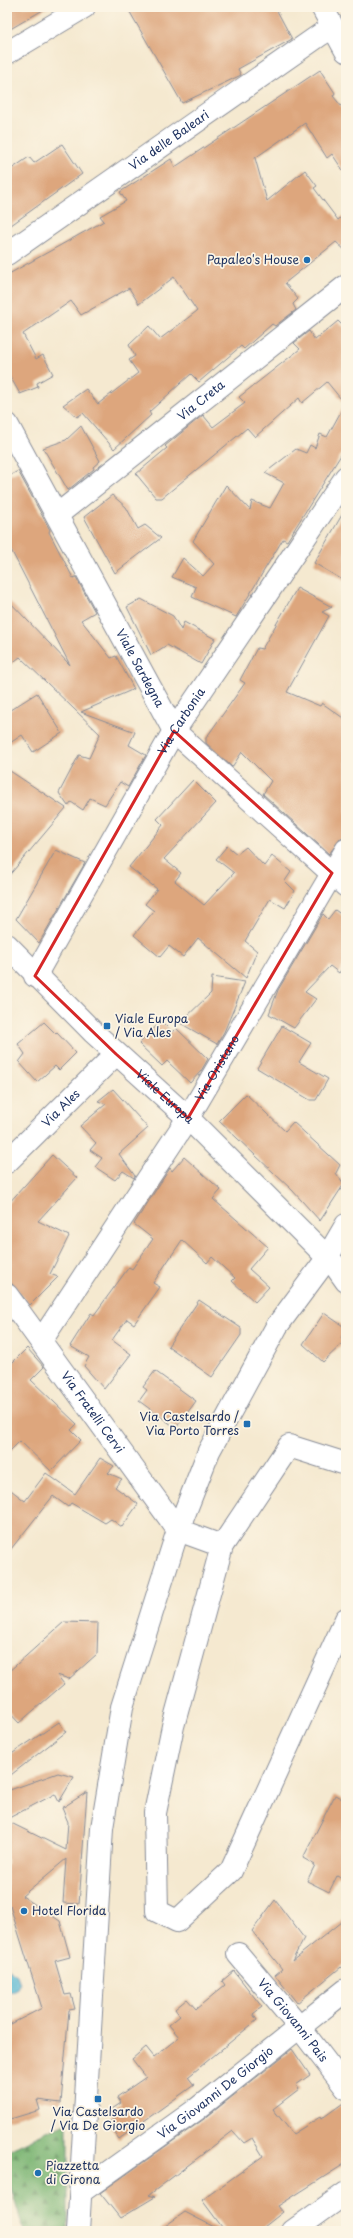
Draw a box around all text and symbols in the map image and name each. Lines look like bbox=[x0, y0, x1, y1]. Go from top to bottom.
street label: Via delle Baleari bbox=[125, 105, 212, 174]
place label: Papaleo's House bbox=[207, 250, 299, 268]
marker: Papaleo's House bbox=[302, 255, 312, 265]
street label: Via Creta bbox=[173, 375, 229, 424]
street label: Viale Sardegna bbox=[112, 625, 170, 711]
street label: Via Carbonia bbox=[153, 683, 209, 757]
place label: Viale Europa / Via Ales bbox=[115, 1009, 189, 1041]
marker: Viale Europa / Via Ales bbox=[102, 1021, 112, 1031]
street label: Via Oristano bbox=[190, 1031, 243, 1104]
street label: Viale Europa bbox=[132, 1065, 199, 1128]
street label: Via Ales bbox=[37, 1084, 84, 1131]
street label: Via Fratelli Cervi bbox=[57, 1367, 129, 1456]
place label: Via Castelsardo / Via Porto Torres bbox=[140, 1407, 240, 1439]
marker: Via Castelsardo / Via Porto Torres bbox=[242, 1419, 252, 1429]
place label: Hotel Florida bbox=[32, 1901, 107, 1919]
marker: Hotel Florida bbox=[19, 1906, 29, 1916]
street label: Via Giovanni Pais bbox=[254, 1974, 333, 2066]
street label: Via Giovanni De Giorgio bbox=[153, 2041, 277, 2142]
marker: Via Castelsardo / Via De Giorgio bbox=[93, 2094, 103, 2104]
place label: Via Castelsardo / Via De Giorgio bbox=[51, 2102, 145, 2134]
place label: Piazzetta di Girona bbox=[46, 2156, 101, 2188]
marker: Piazzetta di Girona bbox=[33, 2168, 43, 2178]

